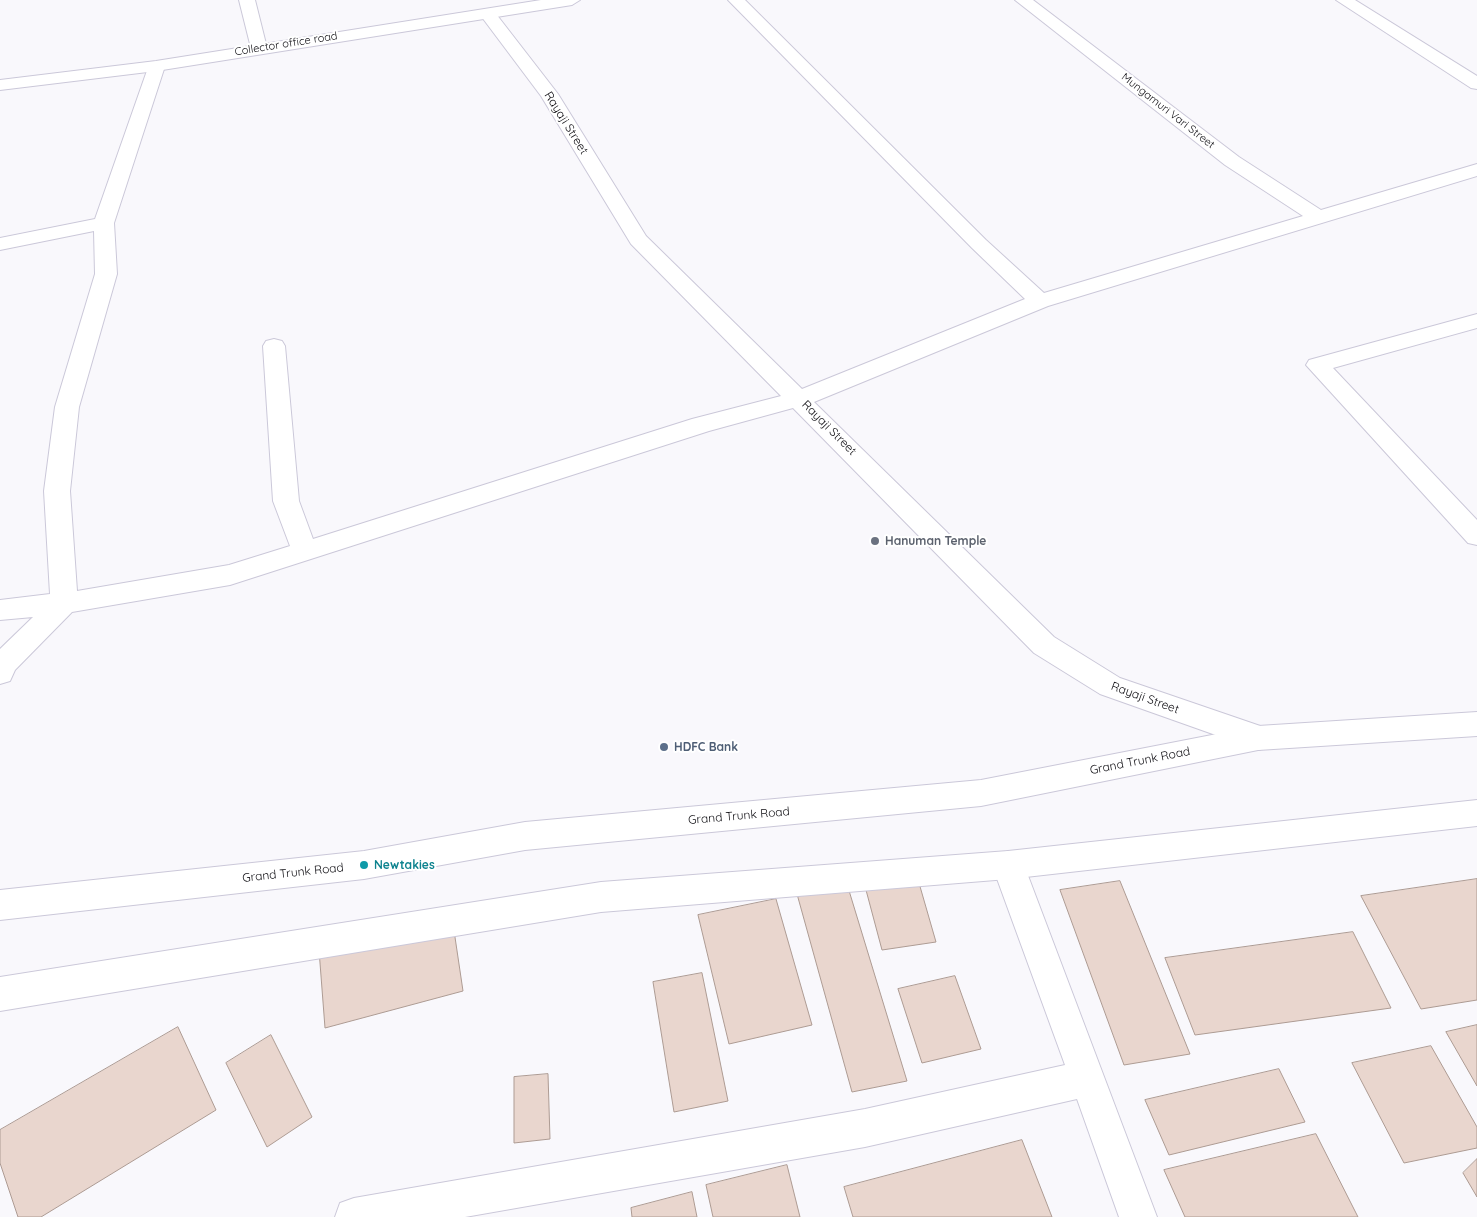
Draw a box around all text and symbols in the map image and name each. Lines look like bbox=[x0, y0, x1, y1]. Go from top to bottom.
street label: Collector office road bbox=[234, 29, 338, 59]
street label: Mungamuri Vari Street bbox=[1119, 71, 1217, 151]
street label: Rayaji Street bbox=[541, 89, 591, 157]
street label: Rayaji Street bbox=[799, 398, 859, 458]
place label: Hanuman Temple bbox=[885, 534, 986, 548]
marker: Hanuman Temple bbox=[869, 535, 881, 547]
street label: Rayaji Street bbox=[1109, 679, 1181, 717]
place label: HDFC Bank bbox=[674, 740, 738, 754]
marker: HDFC Bank bbox=[658, 741, 670, 753]
street label: Grand Trunk Road bbox=[1089, 744, 1191, 778]
street label: Grand Trunk Road bbox=[688, 804, 790, 828]
place label: Newtakies bbox=[374, 858, 435, 872]
marker: Newtakies bbox=[358, 859, 370, 871]
street label: Grand Trunk Road bbox=[242, 861, 344, 885]

